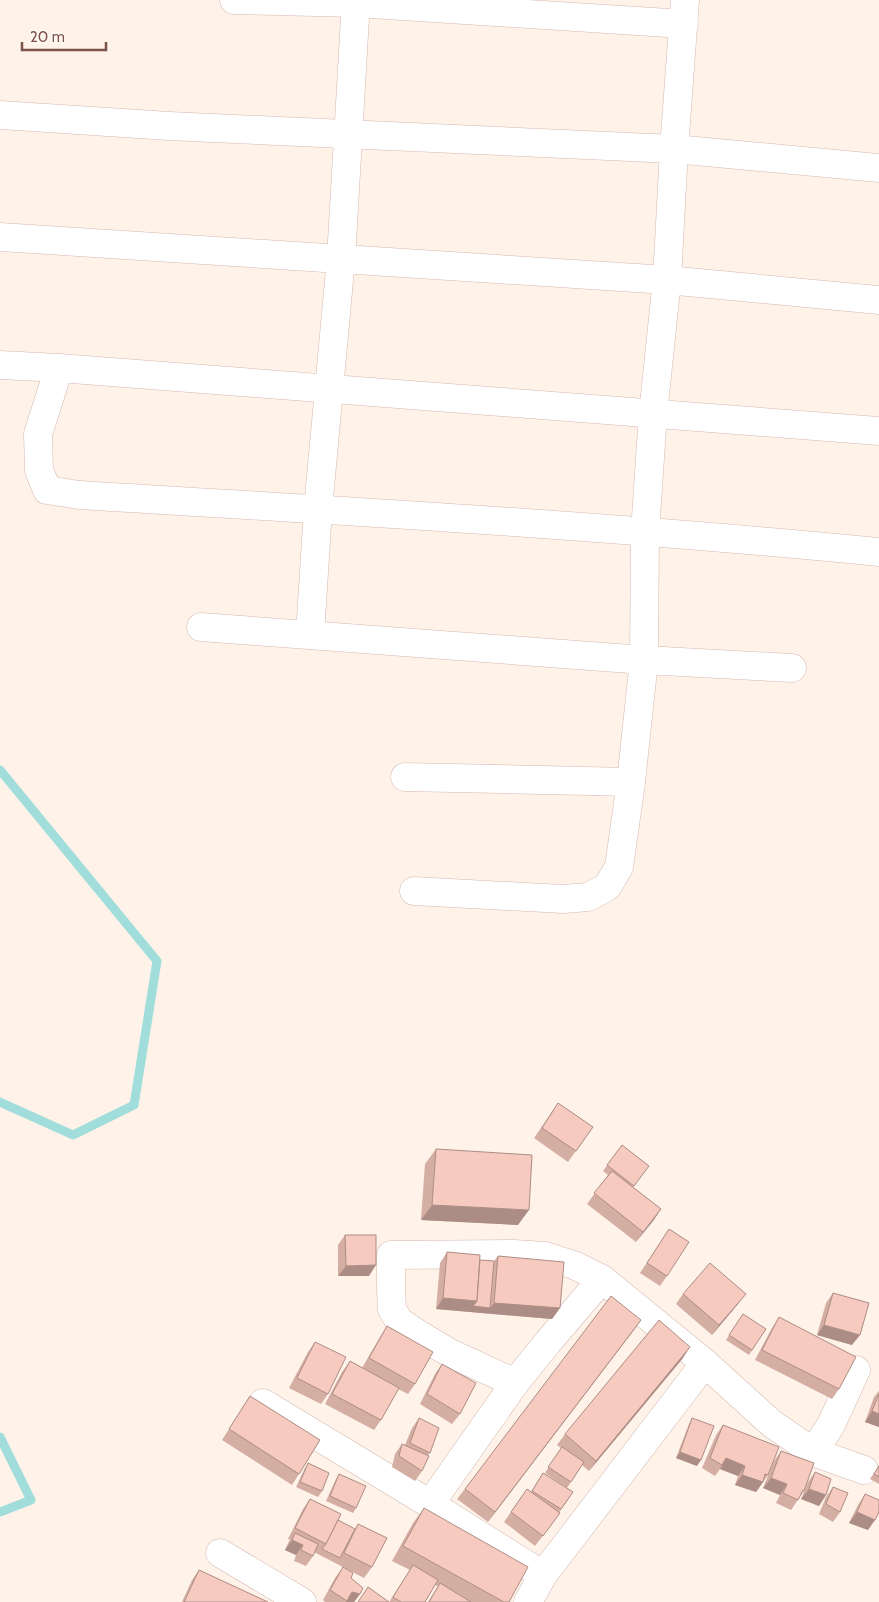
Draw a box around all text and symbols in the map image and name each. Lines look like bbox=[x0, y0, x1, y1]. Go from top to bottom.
scale bar bbox=[22, 20, 106, 52]
text: 20 m bbox=[30, 28, 65, 46]

